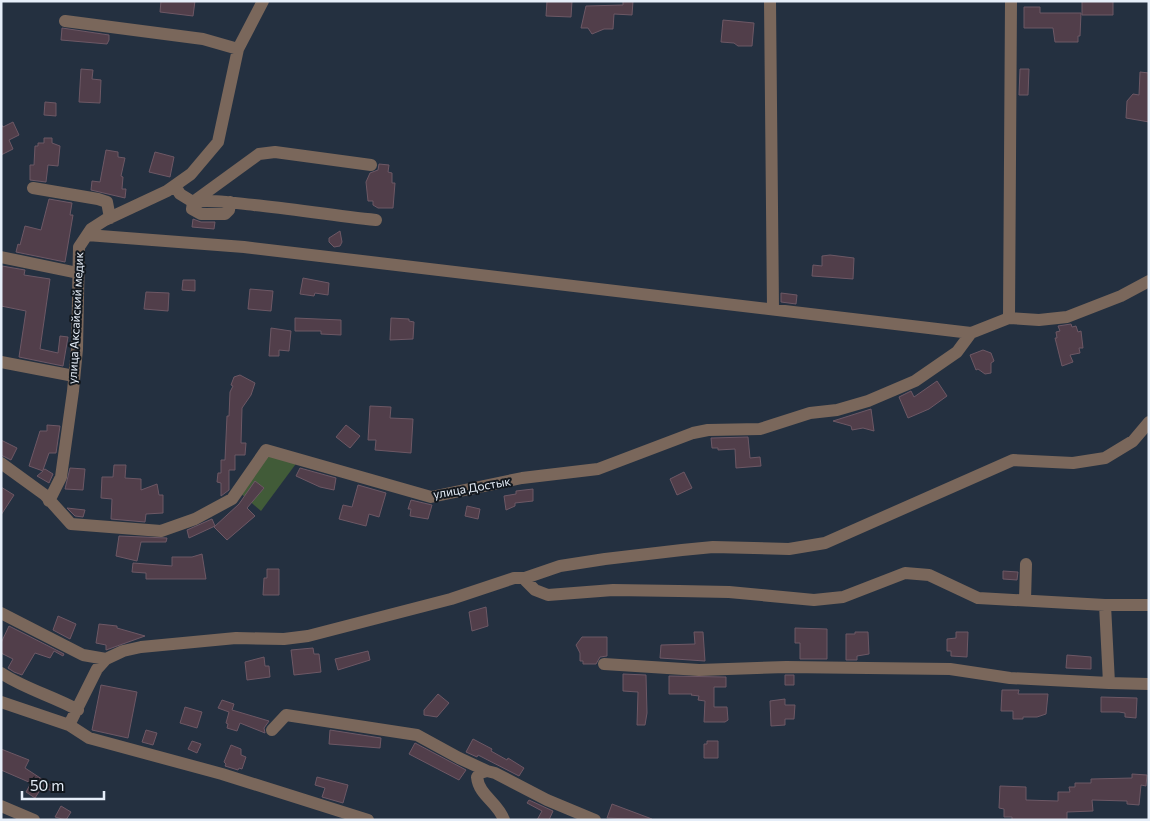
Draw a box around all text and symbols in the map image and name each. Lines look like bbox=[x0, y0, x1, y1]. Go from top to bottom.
street label: улица Аксайский медик bbox=[65, 251, 85, 384]
street label: улица Достык bbox=[432, 473, 512, 501]
scale bar bbox=[22, 768, 105, 800]
text: 50 m bbox=[30, 776, 64, 794]

